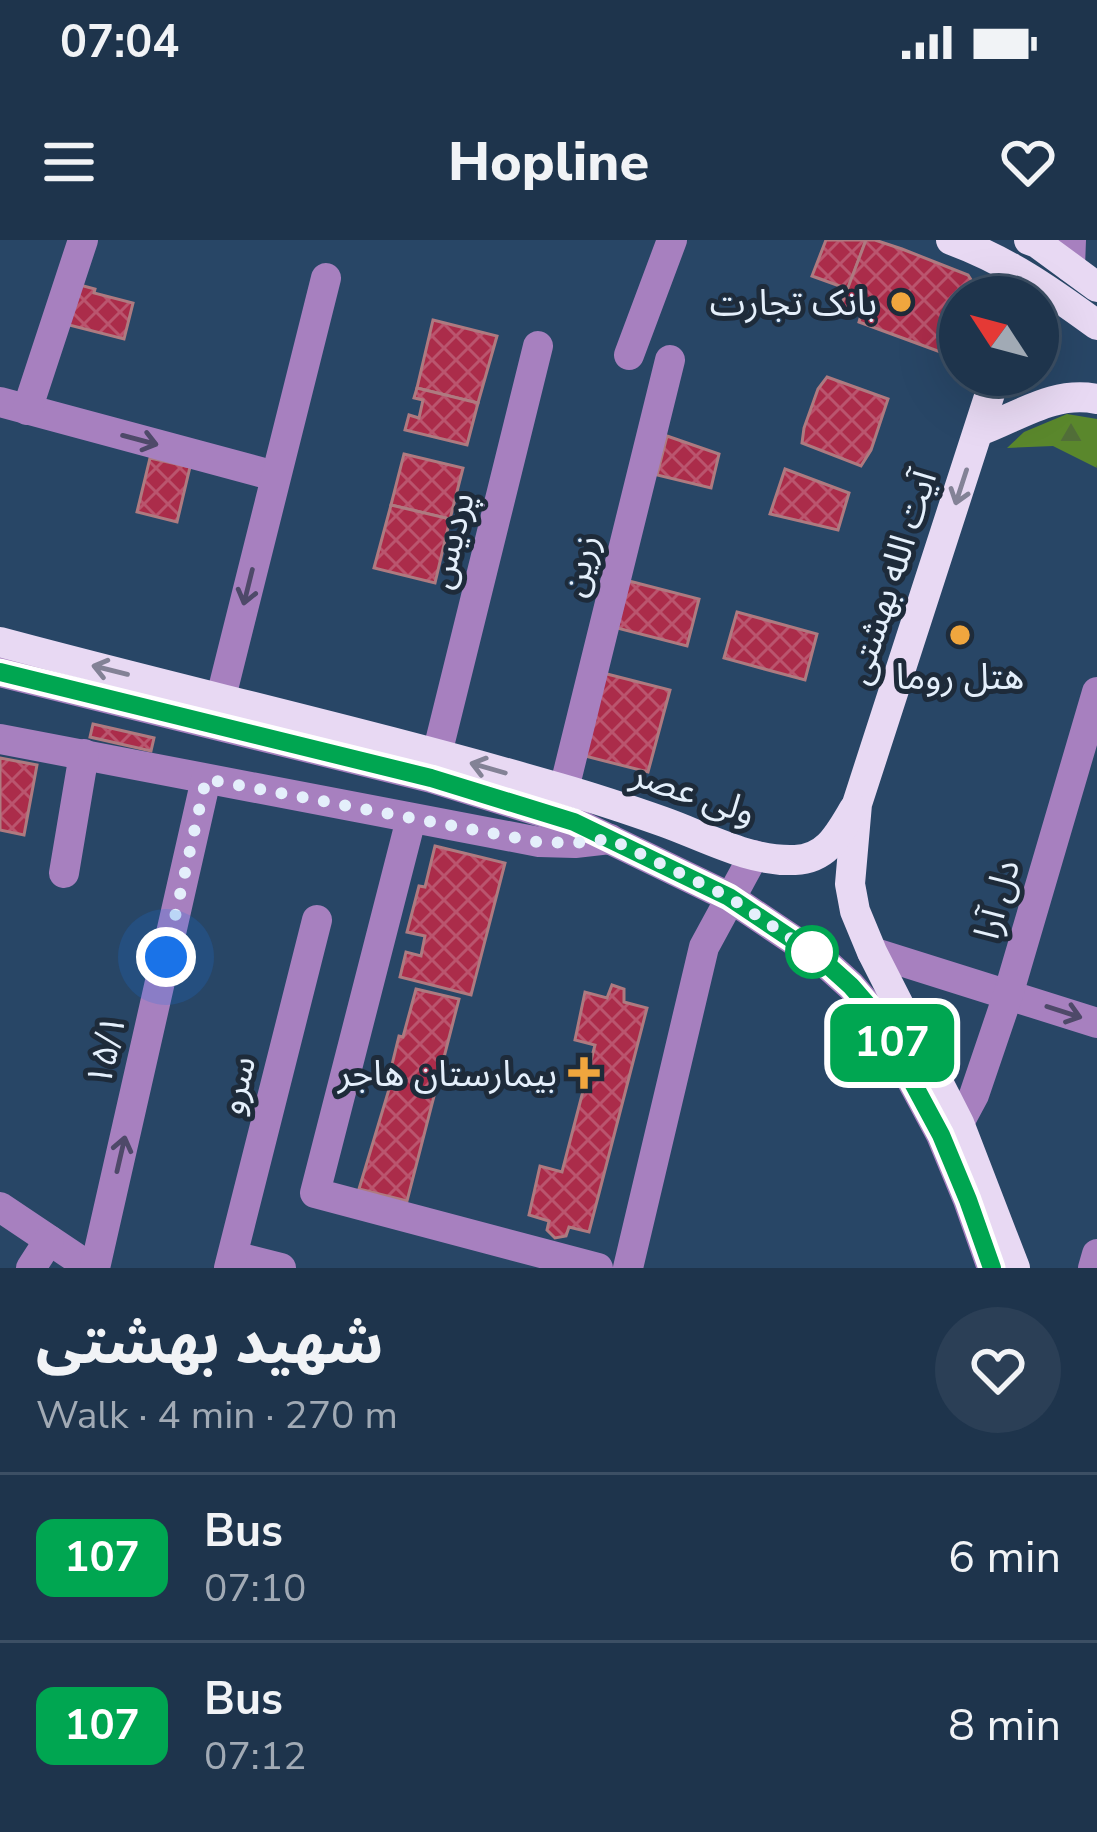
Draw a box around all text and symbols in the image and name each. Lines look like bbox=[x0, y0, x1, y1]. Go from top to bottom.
text: 07:04 bbox=[60, 12, 179, 73]
text: Hopline bbox=[448, 125, 649, 199]
icon: menu bbox=[36, 129, 102, 195]
icon: heart bbox=[995, 129, 1061, 195]
north arrow bbox=[939, 276, 1059, 396]
map controls bbox=[939, 276, 1059, 396]
place label: بانک تجارت bbox=[710, 279, 877, 328]
marker: بانک تجارت bbox=[888, 289, 914, 315]
one-way arrow bbox=[121, 430, 159, 452]
street label: آیت الله بهشتی bbox=[834, 463, 949, 690]
one-way arrow bbox=[948, 467, 970, 505]
street label: پردیس bbox=[416, 487, 487, 594]
street label: زرین bbox=[549, 529, 612, 602]
one-way arrow bbox=[236, 567, 258, 605]
marker: هتل روما bbox=[947, 622, 973, 648]
place label: هتل روما bbox=[896, 653, 1024, 702]
one-way arrow bbox=[92, 658, 130, 680]
street label: ولی عصر bbox=[624, 749, 762, 837]
one-way arrow bbox=[469, 756, 507, 778]
street label: دل آرا bbox=[963, 854, 1032, 945]
your location bbox=[136, 927, 196, 987]
unlabelled marker bbox=[787, 927, 837, 977]
one-way arrow bbox=[1044, 1003, 1082, 1025]
line badge: 107 bbox=[823, 1004, 961, 1082]
street label: ۱۵/۱ bbox=[74, 1010, 138, 1091]
text: 107 bbox=[854, 1014, 930, 1071]
place label: بیمارستان هاجر bbox=[337, 1050, 557, 1099]
street label: سرو bbox=[207, 1051, 268, 1120]
marker: بیمارستان هاجر bbox=[568, 1057, 600, 1089]
one-way arrow bbox=[111, 1135, 133, 1173]
text: شهید بهشتی bbox=[36, 1305, 383, 1383]
button: heart bbox=[935, 1307, 1061, 1433]
text: Walk · 4 min · 270 m bbox=[36, 1389, 398, 1442]
text: Bus bbox=[204, 1501, 283, 1562]
text: 6 min bbox=[948, 1527, 1061, 1588]
text: 107 bbox=[64, 1529, 140, 1586]
text: 07:10 bbox=[204, 1562, 307, 1615]
text: Bus bbox=[204, 1669, 283, 1730]
text: 8 min bbox=[948, 1695, 1061, 1756]
text: 107 bbox=[64, 1697, 140, 1754]
text: 07:12 bbox=[204, 1730, 307, 1783]

